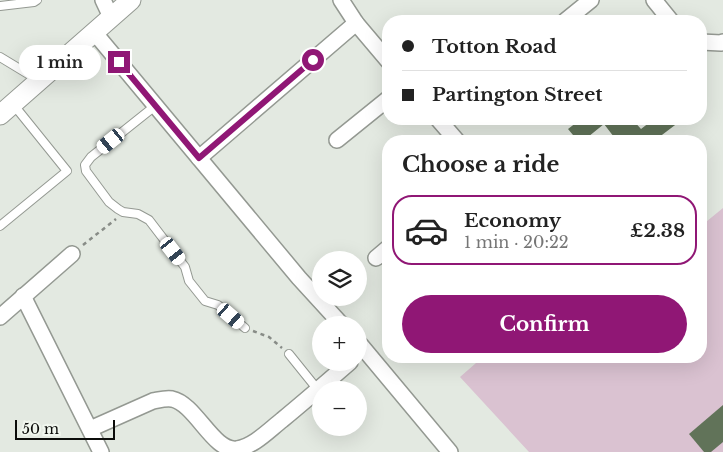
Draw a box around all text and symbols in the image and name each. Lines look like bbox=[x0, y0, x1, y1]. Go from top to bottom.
text: Totton Road bbox=[432, 35, 557, 58]
callout: 1 min bbox=[19, 44, 102, 80]
route start bbox=[302, 49, 324, 71]
route end bbox=[108, 51, 130, 73]
text: 1 min bbox=[37, 52, 83, 72]
text: Partington Street bbox=[432, 83, 603, 106]
car bbox=[94, 126, 127, 156]
text: Choose a ride bbox=[402, 151, 559, 178]
icon: car bbox=[404, 208, 449, 253]
text: Economy bbox=[464, 209, 561, 232]
text: £2.38 bbox=[630, 219, 685, 242]
text: 1 min · 20:22 bbox=[464, 232, 569, 252]
car bbox=[157, 235, 188, 267]
map controls bbox=[312, 251, 367, 436]
button: layers bbox=[312, 251, 367, 306]
button: Confirm bbox=[402, 295, 687, 353]
car bbox=[214, 300, 247, 332]
button: + bbox=[312, 316, 367, 371]
button: − bbox=[312, 381, 367, 436]
scale bar bbox=[15, 417, 115, 440]
text: 50 m bbox=[22, 420, 59, 438]

